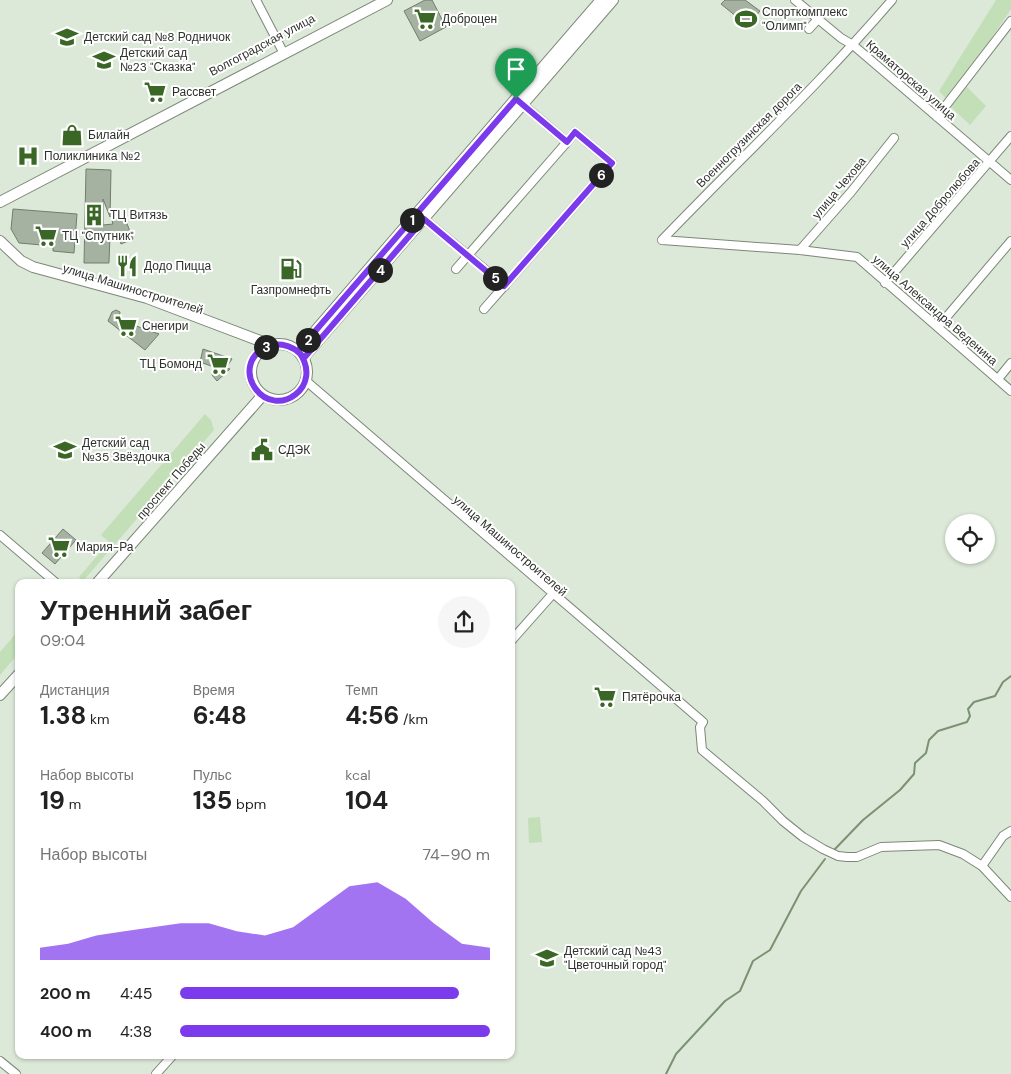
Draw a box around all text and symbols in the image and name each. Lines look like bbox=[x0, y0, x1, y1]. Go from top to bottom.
place label: Спорткомплекс "Олимп" bbox=[762, 4, 848, 34]
supermarket icon: Доброцен bbox=[412, 6, 438, 32]
sports icon: Спорткомплекс "Олимп" bbox=[733, 6, 759, 32]
street label: Волгоградская улица bbox=[206, 10, 318, 80]
place label: Доброцен bbox=[442, 11, 497, 27]
school or university icon: Детский сад №8 Родничок bbox=[54, 24, 80, 50]
place label: Детский сад №8 Родничок bbox=[84, 29, 231, 45]
street label: Краматорская улица bbox=[863, 36, 960, 124]
place label: Детский сад №23 "Сказка" bbox=[120, 45, 196, 75]
school or university icon: Детский сад №23 "Сказка" bbox=[91, 47, 117, 73]
pin bbox=[495, 48, 537, 99]
icon: arrive bbox=[502, 55, 530, 83]
supermarket icon: Рассвет bbox=[142, 79, 168, 105]
street label: Военногрузинская дорога bbox=[693, 79, 805, 191]
place label: Рассвет bbox=[172, 84, 217, 100]
shop icon: Билайн bbox=[59, 122, 85, 148]
place label: Билайн bbox=[88, 127, 130, 143]
hospital icon: Поликлиника №2 bbox=[15, 143, 41, 169]
place label: Поликлиника №2 bbox=[44, 148, 140, 164]
street label: улица Чехова bbox=[808, 153, 870, 222]
street label: улица Добролюбова bbox=[897, 155, 983, 251]
pin: 6 bbox=[588, 162, 614, 188]
text: 6 bbox=[597, 166, 606, 184]
building icon: ТЦ Витязь bbox=[81, 202, 107, 228]
place label: ТЦ Витязь bbox=[110, 207, 168, 223]
pin: 1 bbox=[400, 208, 424, 232]
text: 1 bbox=[410, 211, 415, 229]
supermarket icon: ТЦ "Спутник" bbox=[33, 223, 59, 249]
place label: ТЦ "Спутник" bbox=[62, 228, 134, 244]
street label: улица Александра Веденина bbox=[869, 251, 1001, 369]
restaurant icon: Додо Пицца bbox=[114, 253, 140, 279]
fuel station icon: Газпромнефть bbox=[278, 256, 304, 282]
place label: Додо Пицца bbox=[144, 258, 212, 274]
pin: 4 bbox=[368, 258, 392, 282]
street label: улица Машиностроителей bbox=[61, 260, 205, 318]
text: 4 bbox=[376, 261, 385, 279]
pin: 5 bbox=[482, 266, 508, 290]
text: 5 bbox=[491, 269, 500, 287]
place label: Газпромнефть bbox=[251, 282, 331, 298]
supermarket icon: Снегири bbox=[113, 313, 139, 339]
place label: Снегири bbox=[142, 318, 188, 334]
pin: 2 bbox=[296, 328, 320, 352]
text: 2 bbox=[304, 331, 313, 349]
pin: 3 bbox=[254, 334, 278, 360]
text: 3 bbox=[262, 338, 271, 356]
supermarket icon: ТЦ Бомонд bbox=[205, 351, 231, 377]
place label: ТЦ Бомонд bbox=[139, 356, 202, 372]
place label: Детский сад №35 Звёздочка bbox=[82, 435, 170, 465]
school or university icon: Детский сад №35 Звёздочка bbox=[52, 437, 78, 463]
public building icon: СДЭК bbox=[249, 437, 275, 463]
street label: проспект Победы bbox=[133, 439, 209, 523]
place label: СДЭК bbox=[278, 442, 310, 458]
street label: улица Машиностроителей bbox=[450, 492, 570, 600]
map controls bbox=[945, 514, 995, 564]
button: locate bbox=[945, 514, 995, 564]
supermarket icon: Мария-Ра bbox=[46, 534, 72, 560]
place label: Мария-Ра bbox=[76, 539, 134, 555]
text: Утренний забег bbox=[40, 592, 252, 629]
button: share bbox=[438, 596, 490, 648]
text: 09:04 bbox=[40, 630, 85, 651]
text: Дистанция bbox=[40, 681, 110, 699]
text: Время bbox=[193, 681, 235, 699]
text: Темп bbox=[345, 681, 378, 699]
supermarket icon: Пятёрочка bbox=[592, 684, 618, 710]
place label: Пятёрочка bbox=[622, 689, 681, 705]
text: 1.38 bbox=[40, 699, 86, 732]
text: 6:48 bbox=[193, 699, 247, 732]
text: 4:56 bbox=[345, 699, 399, 732]
text: km bbox=[86, 710, 110, 728]
text: /km bbox=[399, 710, 428, 728]
text: Набор высоты bbox=[40, 766, 134, 784]
text: Пульс bbox=[193, 766, 232, 784]
text: kcal bbox=[345, 766, 371, 784]
text: 19 bbox=[40, 784, 65, 817]
text: 135 bbox=[193, 784, 232, 817]
text: 104 bbox=[345, 784, 388, 817]
text: m bbox=[65, 795, 81, 813]
text: bpm bbox=[232, 795, 266, 813]
text: Набор высоты bbox=[40, 844, 147, 865]
text: 74–90 m bbox=[422, 844, 490, 865]
place label: Детский сад №43 "Цветочный город" bbox=[564, 943, 667, 973]
school or university icon: Детский сад №43 "Цветочный город" bbox=[534, 945, 560, 971]
text: 200 m bbox=[40, 983, 91, 1004]
text: 4:45 bbox=[120, 983, 152, 1004]
text: 400 m bbox=[40, 1021, 92, 1042]
text: 4:38 bbox=[120, 1021, 152, 1042]

